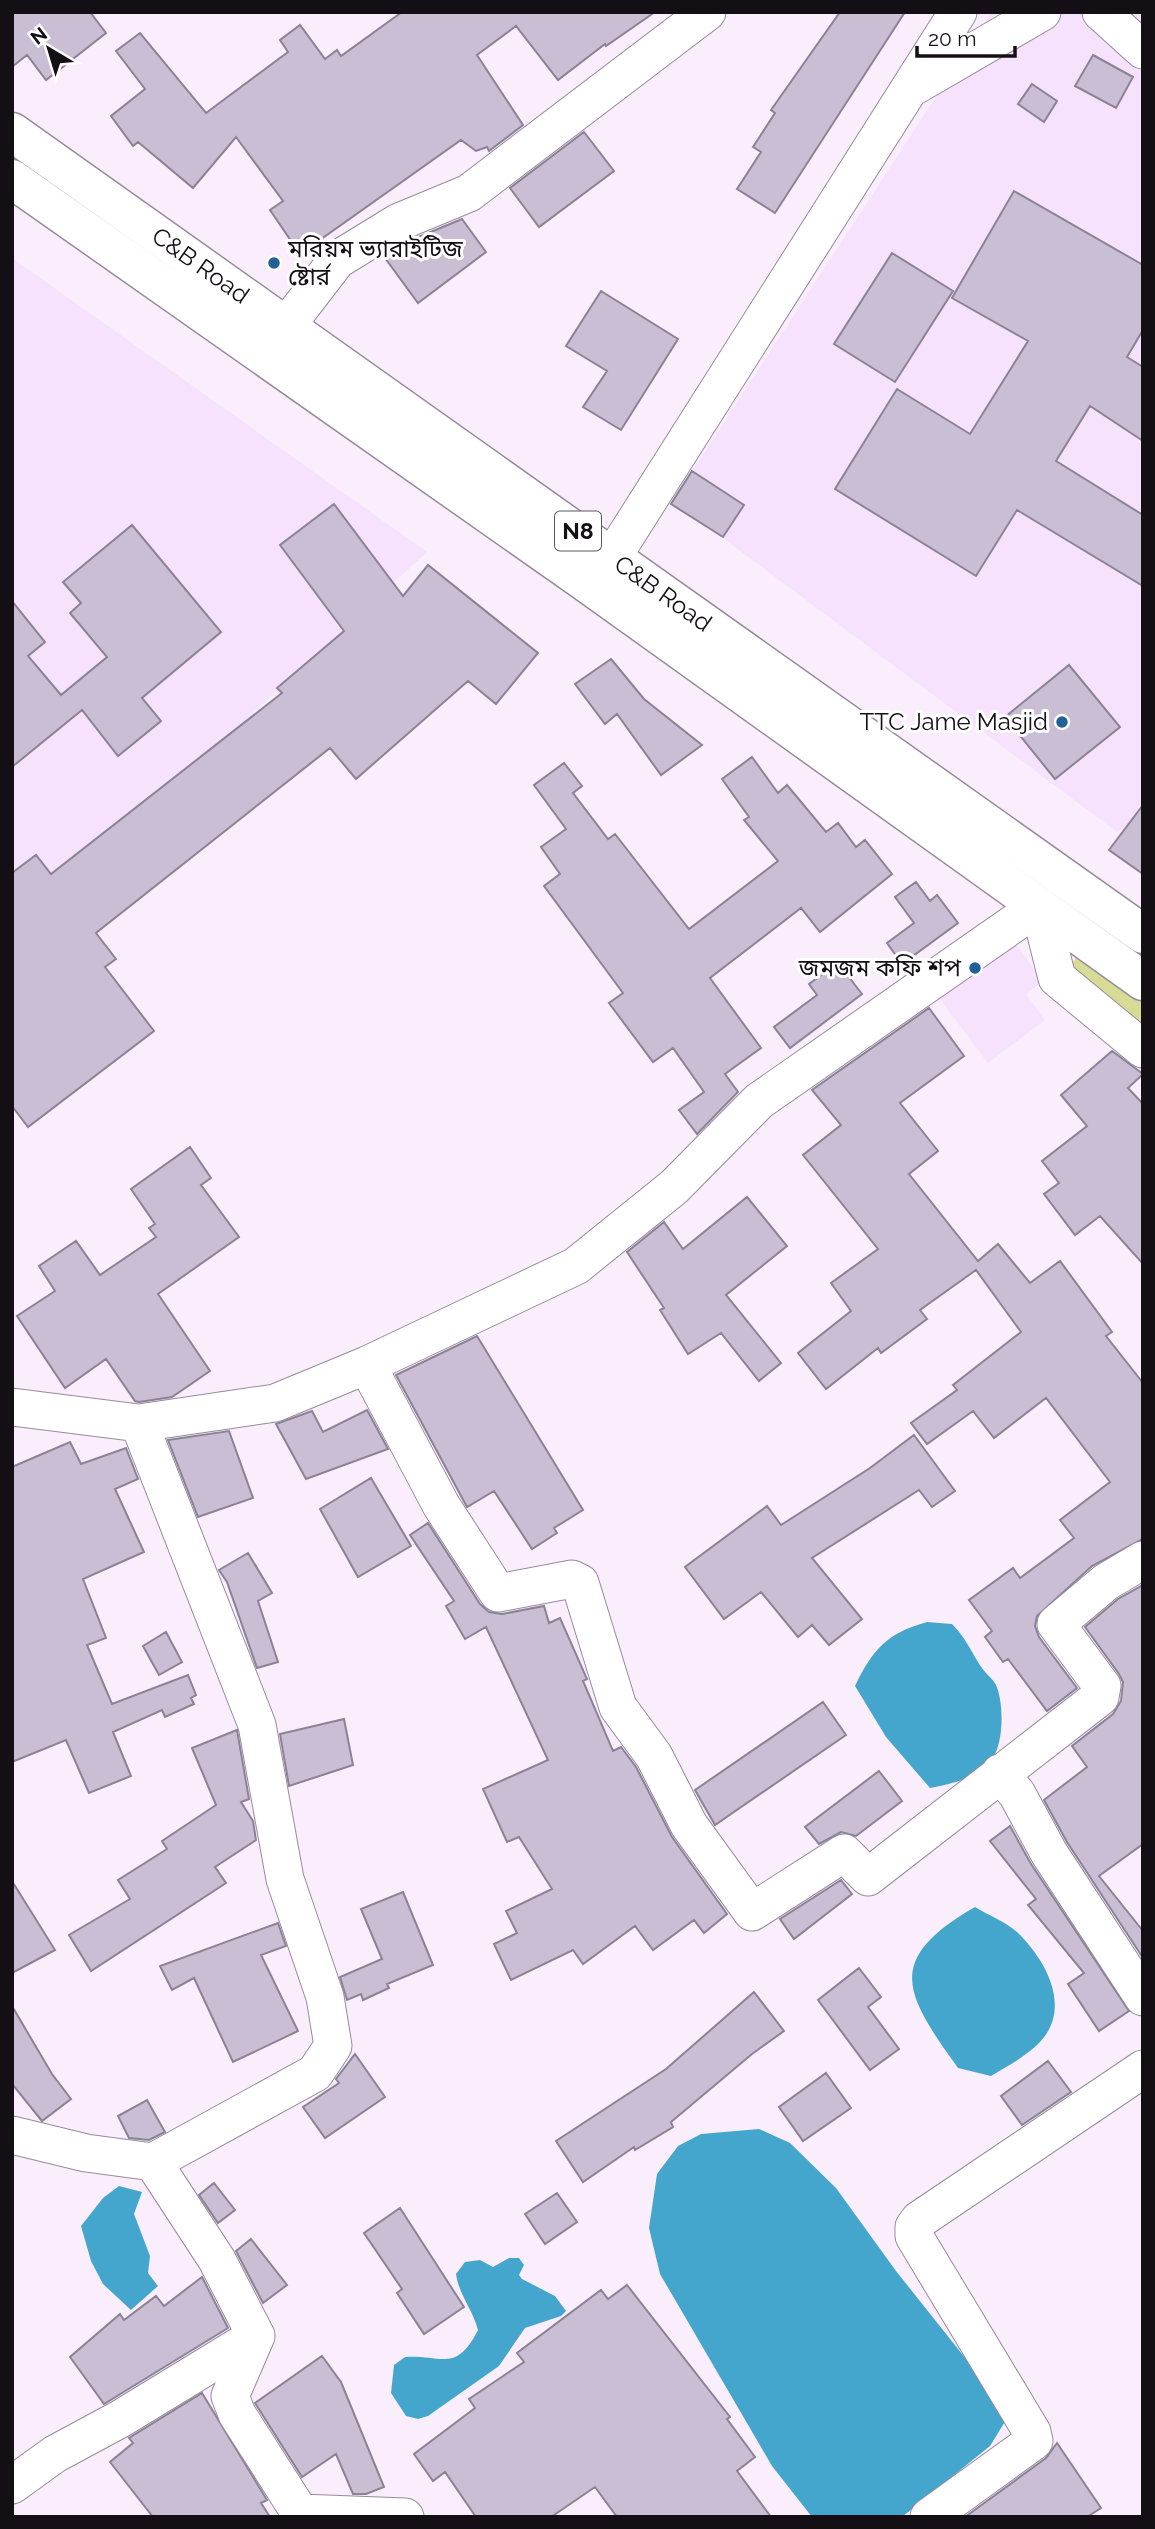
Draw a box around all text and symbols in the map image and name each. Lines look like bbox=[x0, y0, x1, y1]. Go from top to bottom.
north arrow bbox=[14, 14, 84, 84]
scale bar bbox=[917, 14, 1015, 58]
text: N bbox=[26, 22, 51, 49]
text: 20 m bbox=[928, 26, 976, 51]
street label: C&B Road bbox=[147, 221, 255, 309]
place label: মরিয়ম ভ্যারাইটিজ ষ্টোর্র bbox=[287, 234, 463, 291]
marker: মরিয়ম ভ্যারাইটিজ ষ্টোর্র bbox=[266, 255, 282, 271]
road number: N8 bbox=[555, 512, 601, 551]
street label: C&B Road bbox=[609, 549, 717, 637]
place label: TTC Jame Masjid bbox=[860, 707, 1048, 736]
marker: TTC Jame Masjid bbox=[1054, 714, 1070, 730]
place label: জমজম কফি শপ bbox=[798, 953, 962, 982]
marker: জমজম কফি শপ bbox=[967, 960, 983, 976]

